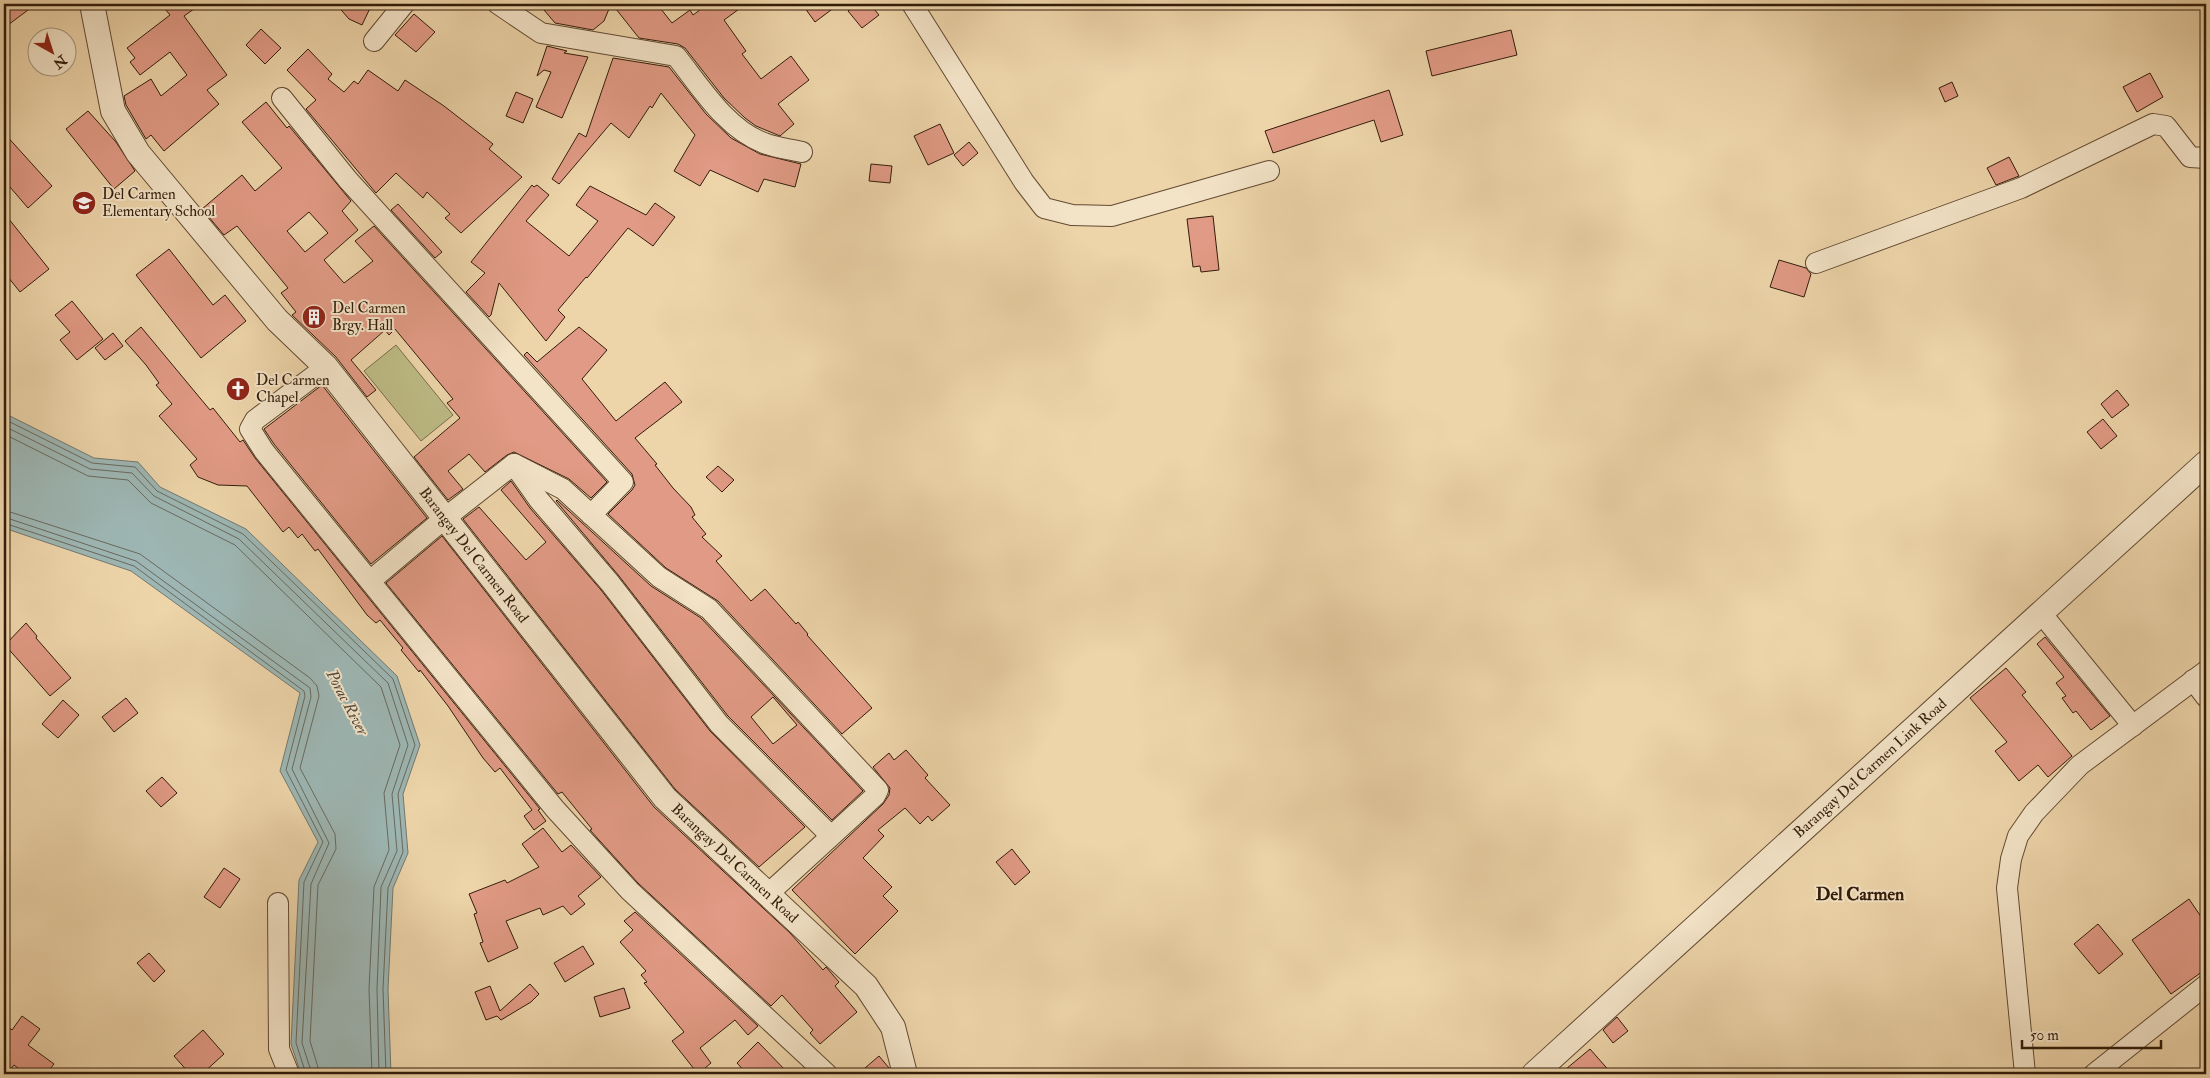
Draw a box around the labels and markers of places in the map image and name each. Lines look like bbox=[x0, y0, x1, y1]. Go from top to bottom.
place label: Del Carmen Elementary School bbox=[102, 185, 215, 221]
school or university icon: Del Carmen Elementary School bbox=[71, 190, 97, 216]
place label: Del Carmen Brgy. Hall bbox=[332, 299, 406, 335]
building icon: Del Carmen Brgy. Hall bbox=[301, 304, 327, 330]
place label: Del Carmen Chapel bbox=[256, 371, 330, 408]
church icon: Del Carmen Chapel bbox=[225, 376, 251, 402]

